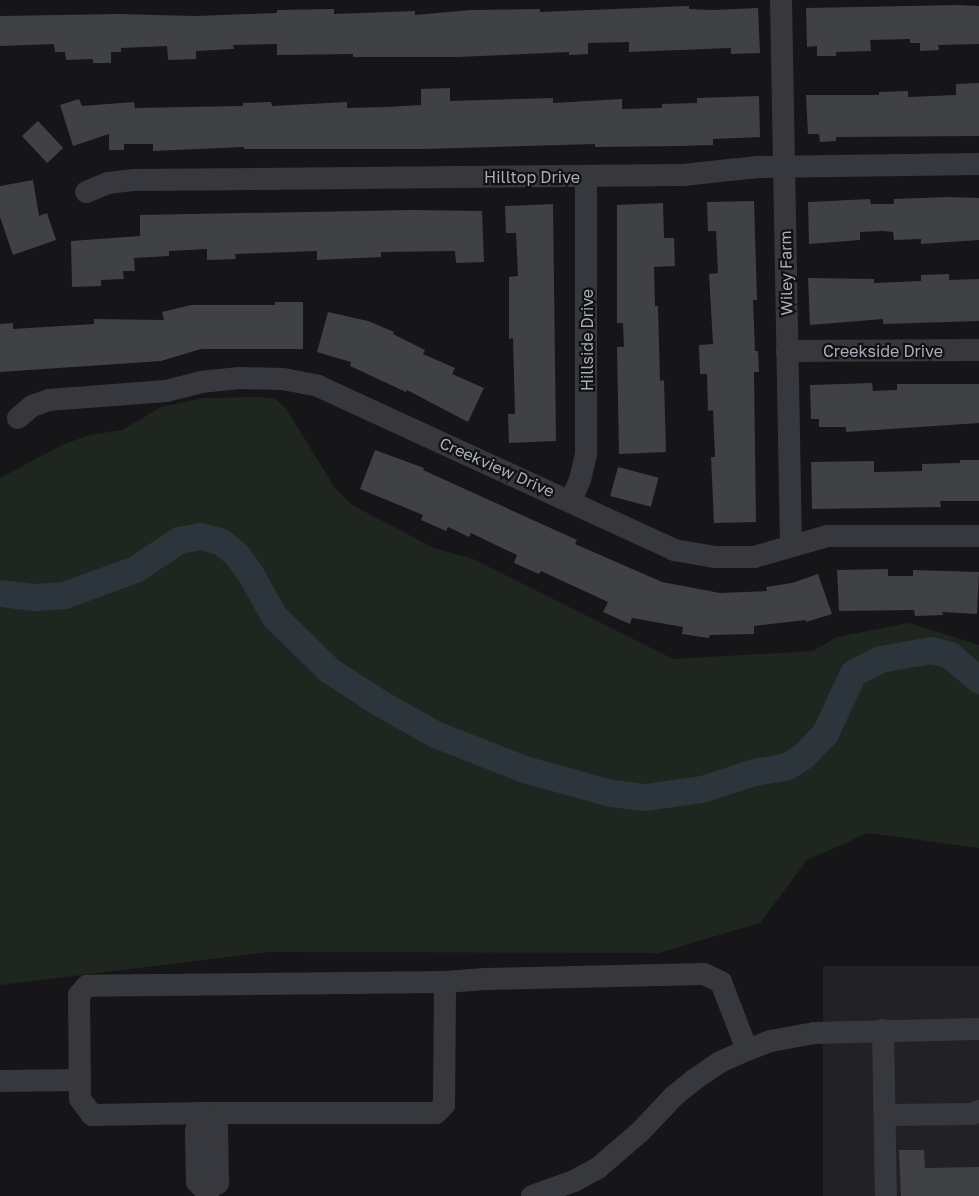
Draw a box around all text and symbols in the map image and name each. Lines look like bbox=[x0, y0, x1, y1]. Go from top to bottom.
street label: Hilltop Drive bbox=[484, 167, 580, 187]
street label: Wiley Farm bbox=[776, 230, 796, 316]
street label: Hillside Drive bbox=[577, 289, 597, 391]
street label: Creekside Drive bbox=[823, 341, 943, 361]
street label: Creekview Drive bbox=[437, 433, 557, 501]

